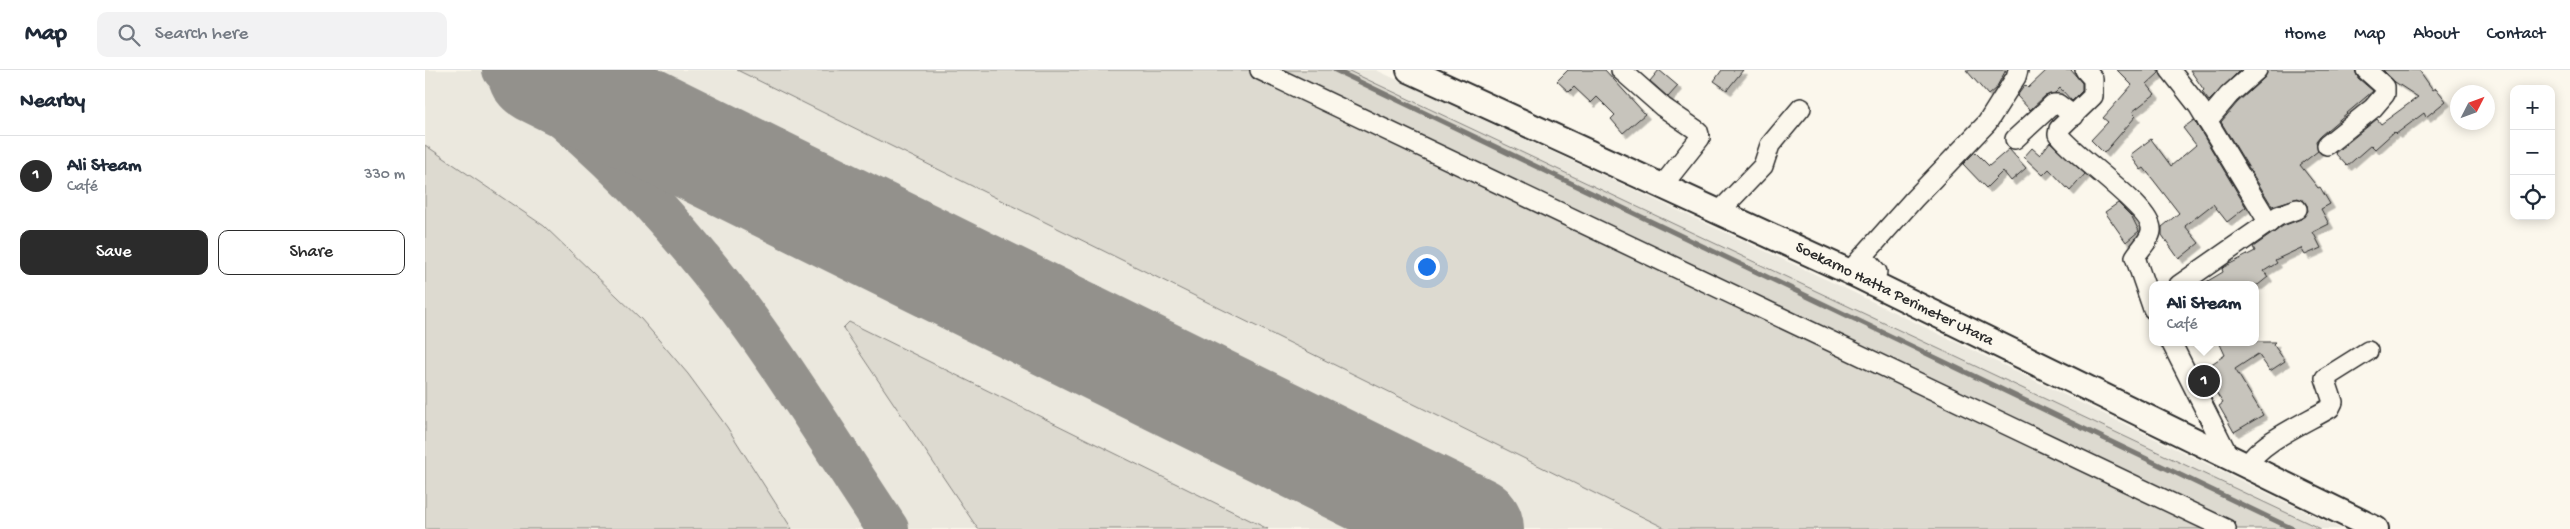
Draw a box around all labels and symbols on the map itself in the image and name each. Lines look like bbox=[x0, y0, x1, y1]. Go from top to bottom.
north arrow bbox=[2450, 85, 2495, 130]
street label: Soekarno Hatta Perimeter Utara bbox=[1792, 239, 1997, 352]
your location bbox=[1414, 254, 1440, 280]
pin: 1 bbox=[2188, 362, 2220, 400]

